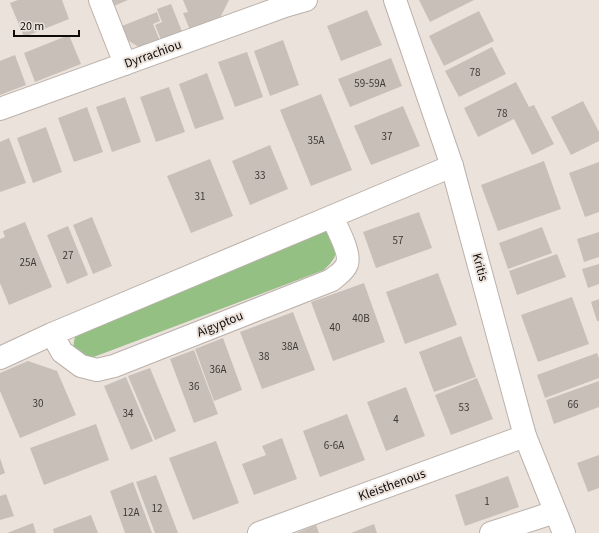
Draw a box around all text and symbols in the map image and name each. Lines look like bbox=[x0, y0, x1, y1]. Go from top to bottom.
scale bar bbox=[14, 12, 79, 38]
text: 20 m bbox=[20, 18, 44, 35]
street label: Dyrrachiou bbox=[122, 35, 184, 73]
house number: 78 bbox=[470, 65, 481, 80]
house number: 59-59A bbox=[354, 76, 386, 91]
house number: 78 bbox=[497, 106, 508, 121]
house number: 37 bbox=[382, 129, 392, 144]
house number: 35A bbox=[308, 133, 324, 148]
house number: 33 bbox=[255, 168, 265, 183]
house number: 31 bbox=[195, 189, 205, 204]
house number: 57 bbox=[393, 233, 403, 248]
house number: 27 bbox=[63, 248, 73, 263]
street label: Kritis bbox=[468, 251, 492, 284]
house number: 25A bbox=[20, 255, 36, 270]
street label: Aigyptou bbox=[194, 307, 246, 341]
house number: 40B bbox=[352, 311, 370, 326]
house number: 40 bbox=[330, 320, 340, 335]
house number: 38A bbox=[282, 339, 298, 354]
house number: 38 bbox=[259, 349, 270, 364]
house number: 36A bbox=[210, 362, 226, 377]
house number: 36 bbox=[189, 379, 200, 394]
house number: 30 bbox=[33, 396, 43, 411]
house number: 66 bbox=[568, 397, 579, 412]
house number: 53 bbox=[459, 400, 469, 415]
house number: 34 bbox=[123, 406, 134, 421]
house number: 4 bbox=[393, 412, 399, 427]
house number: 6-6A bbox=[324, 438, 344, 453]
street label: Kleisthenous bbox=[356, 464, 429, 505]
house number: 1 bbox=[484, 494, 490, 509]
house number: 12 bbox=[152, 501, 162, 516]
house number: 12A bbox=[123, 505, 139, 520]

